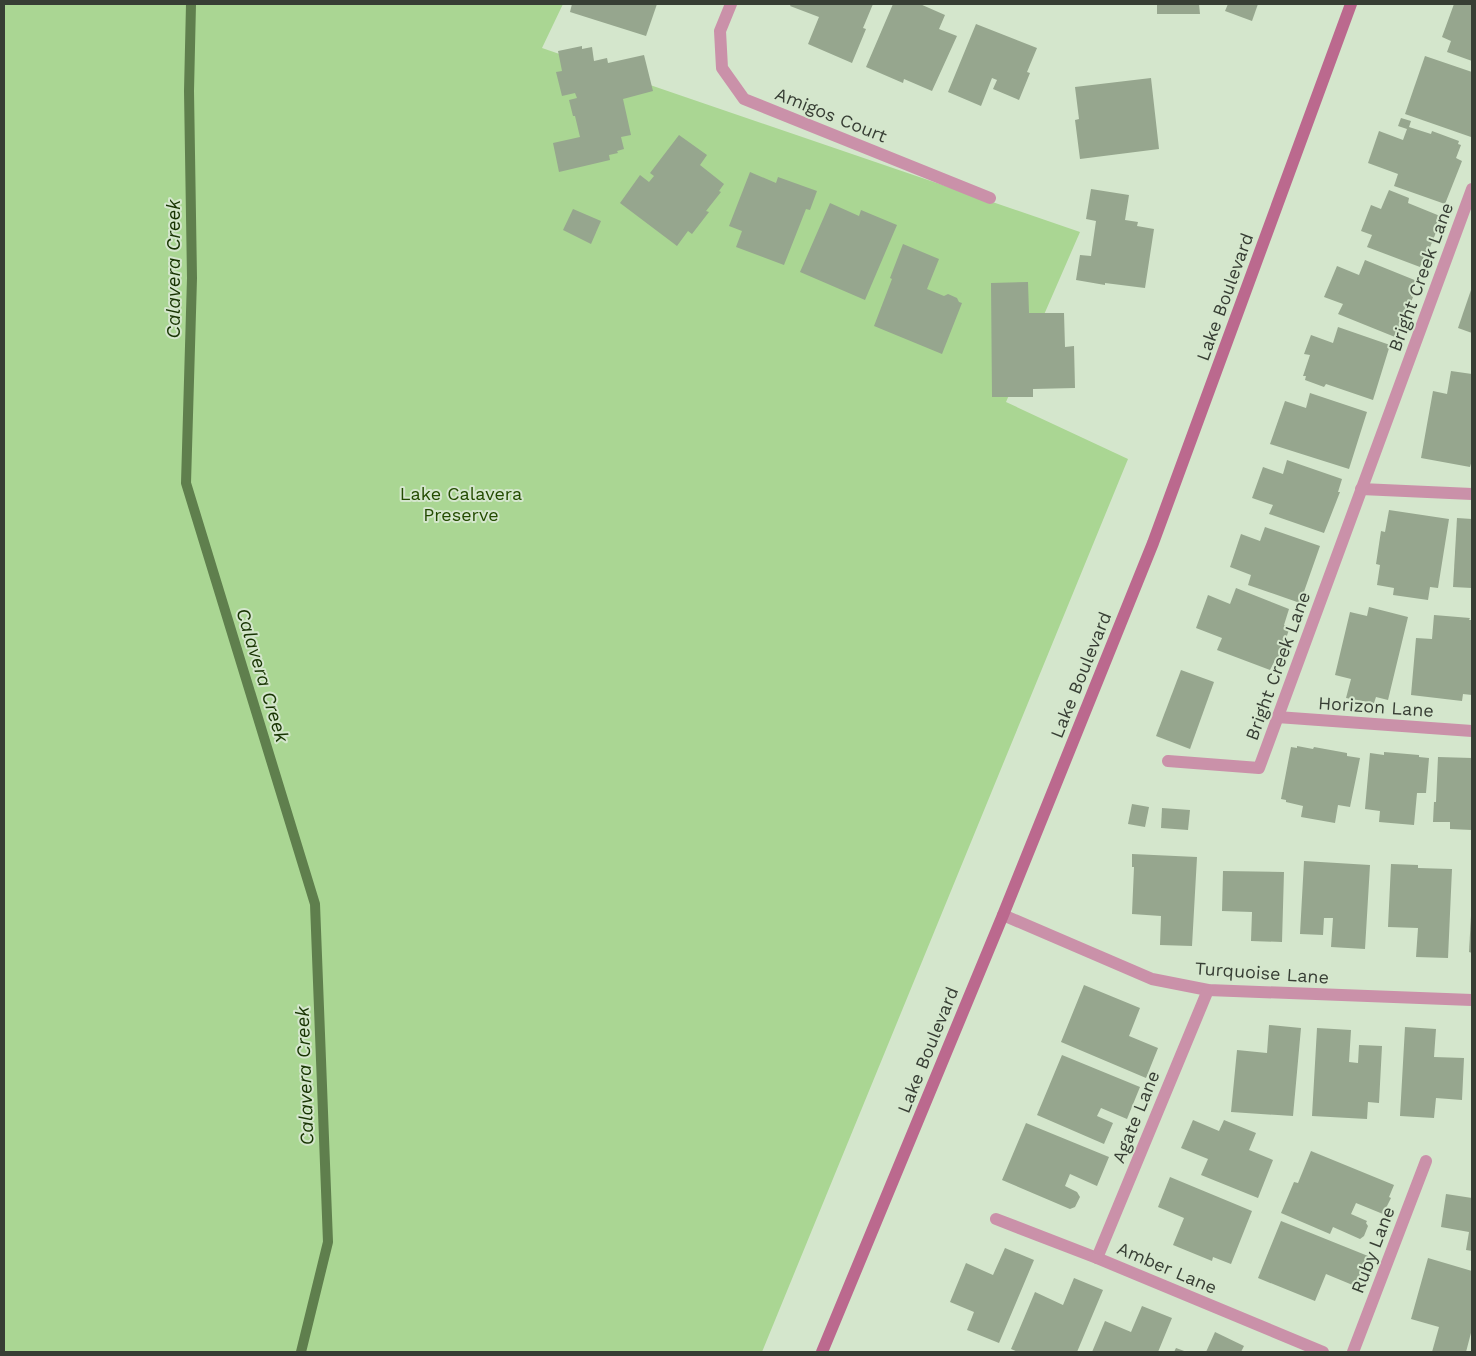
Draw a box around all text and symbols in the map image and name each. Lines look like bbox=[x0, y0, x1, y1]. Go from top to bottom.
street label: Amigos Court bbox=[772, 83, 890, 147]
water label: Calavera Creek bbox=[162, 199, 185, 339]
street label: Bright Creek Lane bbox=[1384, 200, 1457, 354]
street label: Lake Boulevard bbox=[1192, 230, 1257, 364]
park label: Lake Calavera Preserve bbox=[400, 483, 522, 525]
street label: Bright Creek Lane bbox=[1241, 589, 1314, 743]
water label: Calavera Creek bbox=[231, 605, 294, 746]
street label: Lake Boulevard bbox=[1046, 609, 1115, 741]
street label: Horizon Lane bbox=[1317, 692, 1435, 721]
street label: Turquoise Lane bbox=[1194, 957, 1330, 988]
street label: Lake Boulevard bbox=[893, 984, 962, 1116]
water label: Calavera Creek bbox=[291, 1005, 318, 1146]
street label: Agate Lane bbox=[1107, 1068, 1164, 1166]
street label: Ruby Lane bbox=[1346, 1203, 1399, 1296]
street label: Amber Lane bbox=[1114, 1237, 1220, 1298]

